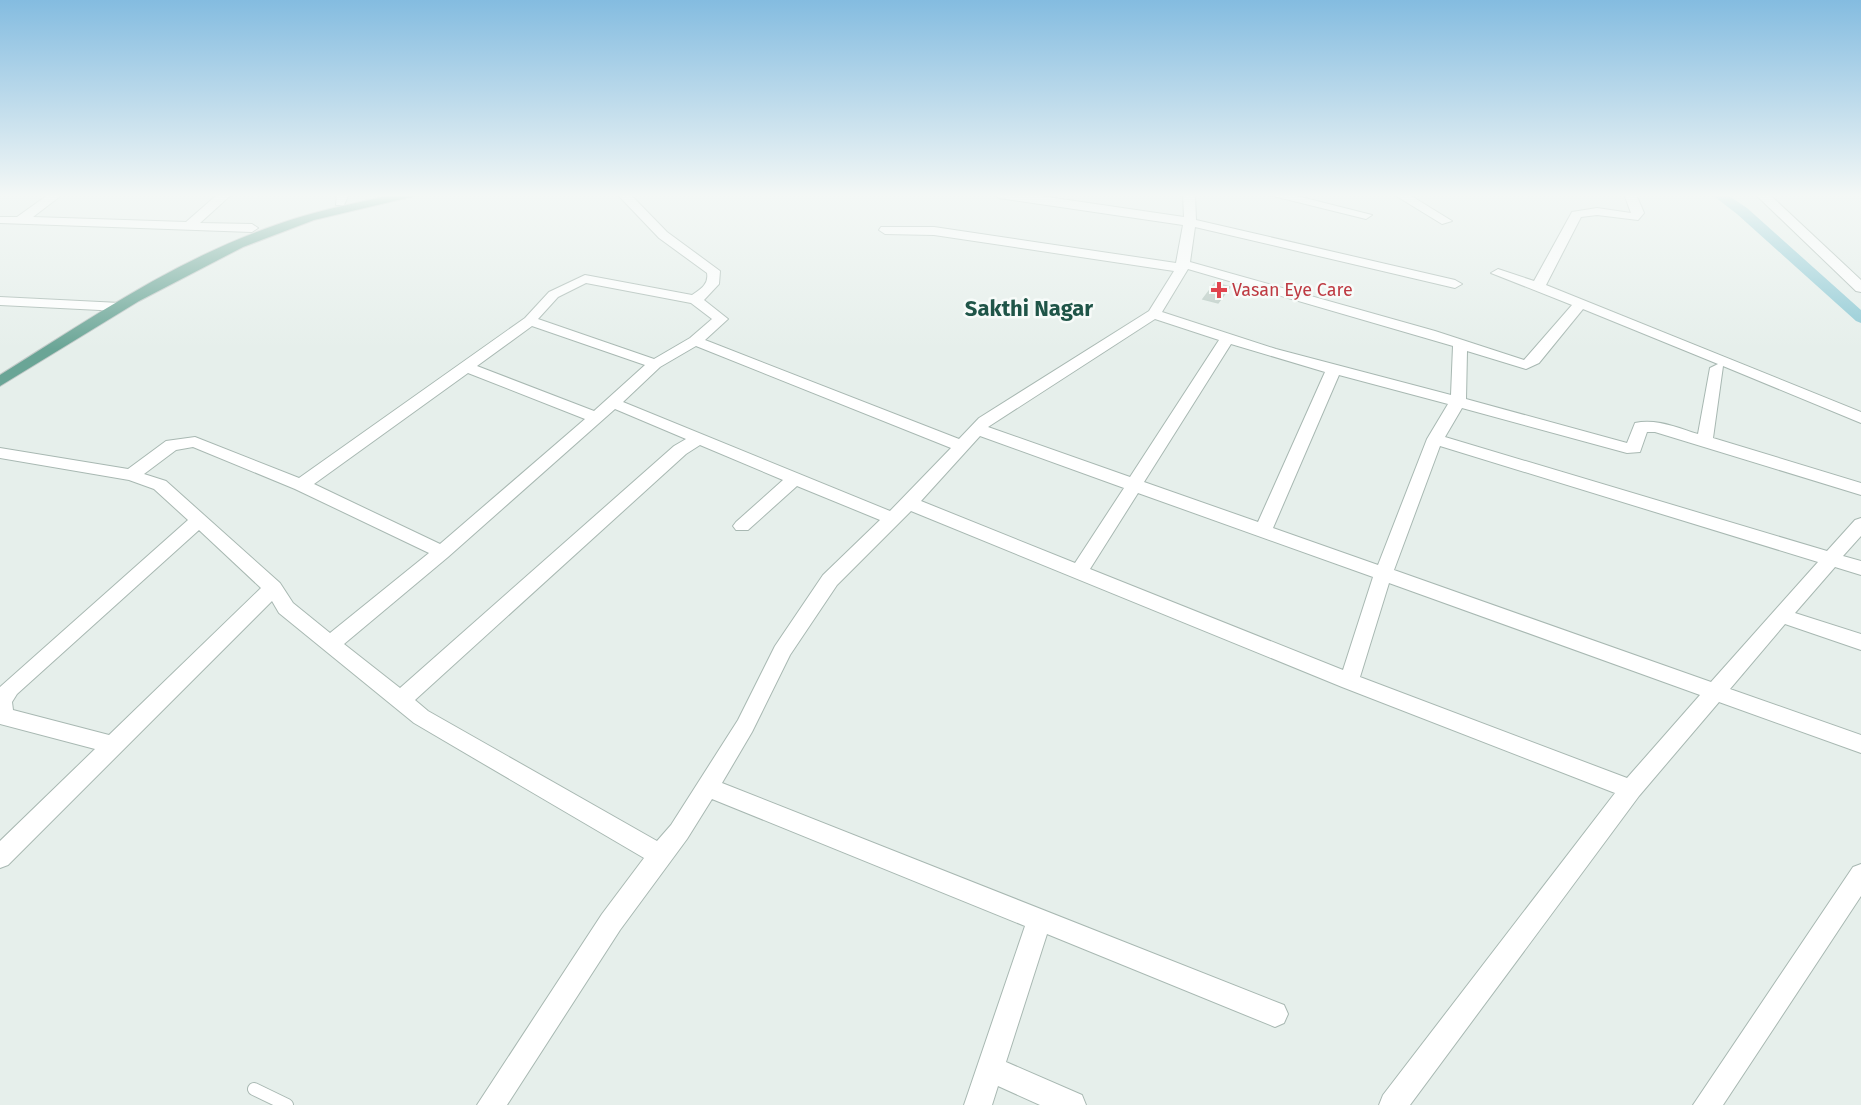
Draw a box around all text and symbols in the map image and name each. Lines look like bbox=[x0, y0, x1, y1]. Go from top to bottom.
place label: Vasan Eye Care bbox=[1232, 279, 1353, 301]
marker: Vasan Eye Care bbox=[1210, 281, 1228, 299]
district label: Sakthi Nagar bbox=[965, 295, 1093, 322]

